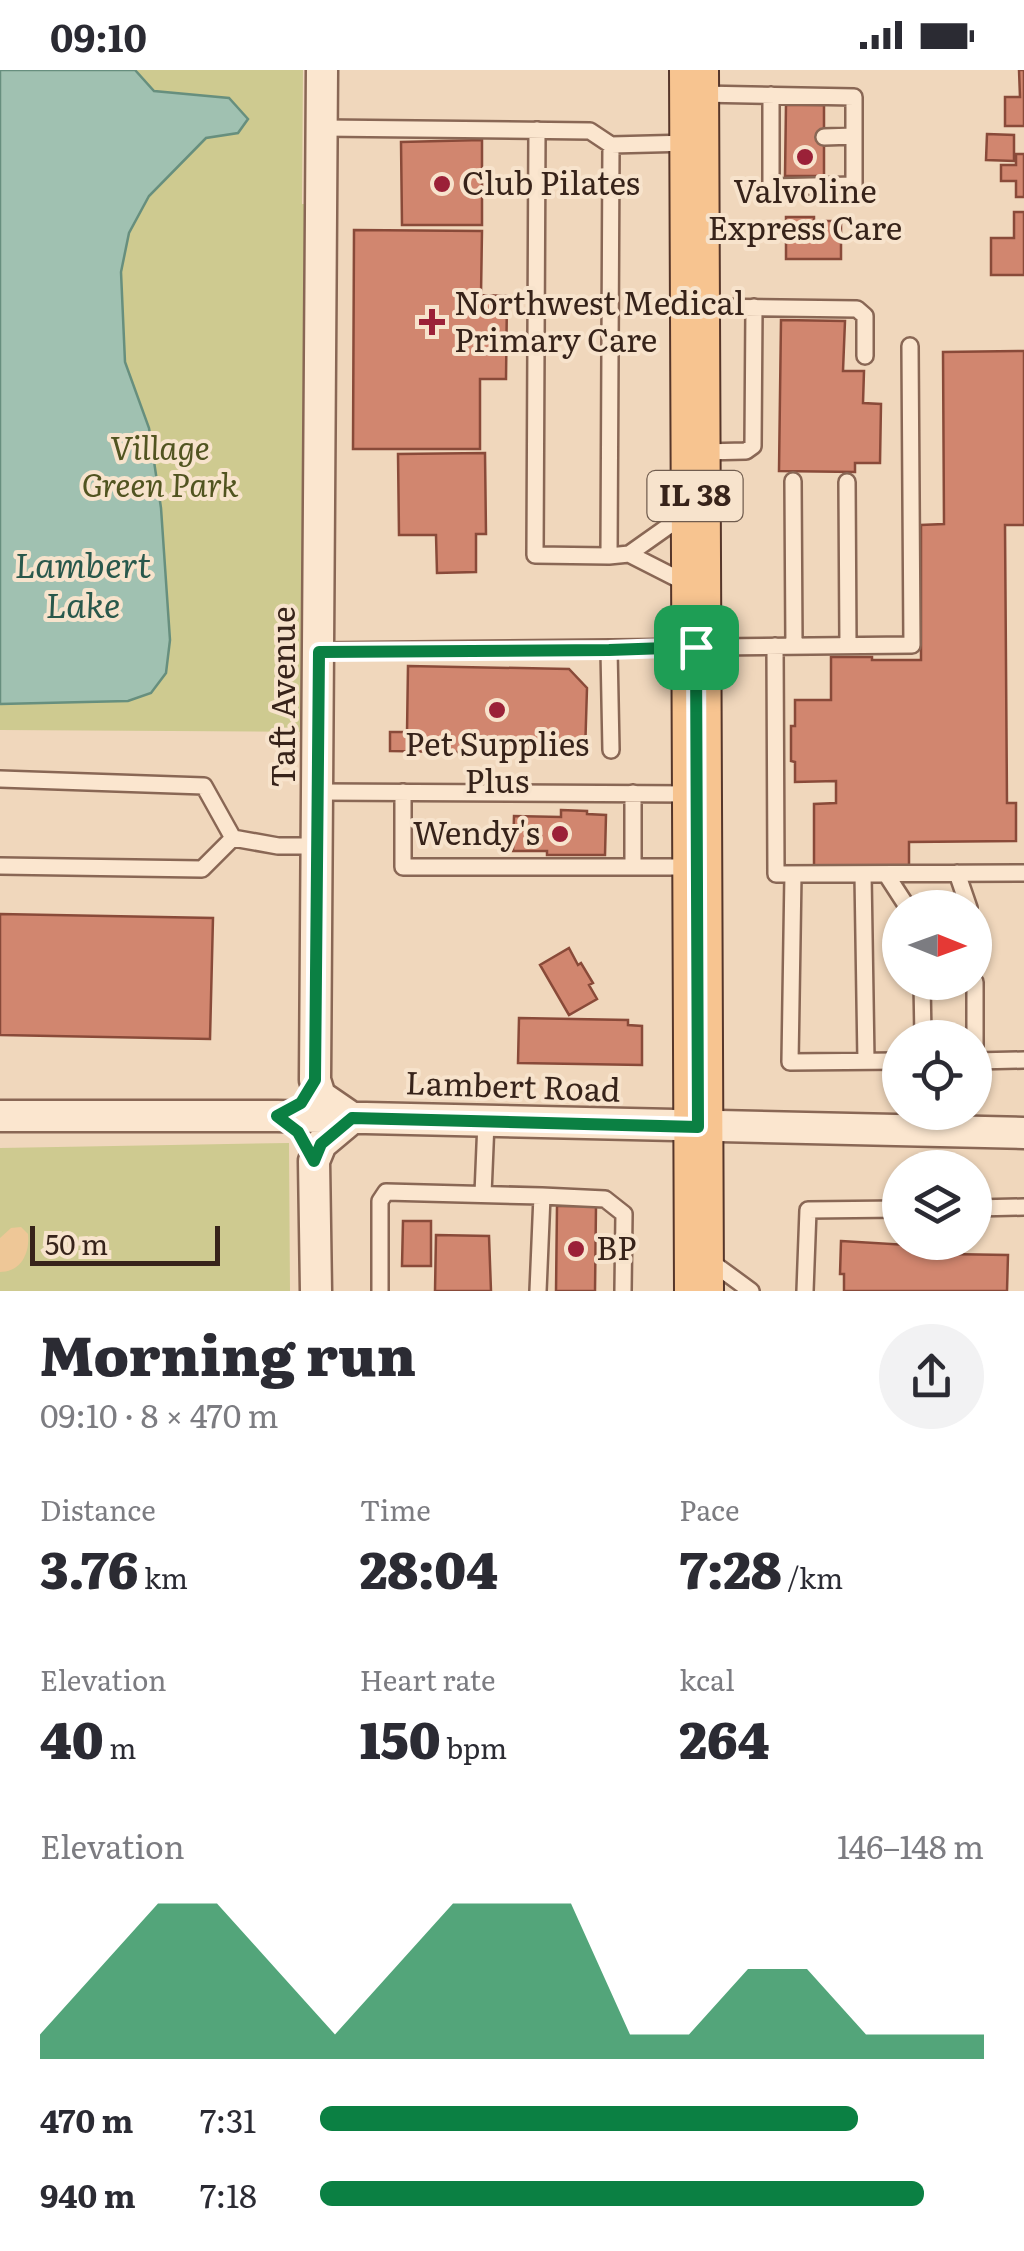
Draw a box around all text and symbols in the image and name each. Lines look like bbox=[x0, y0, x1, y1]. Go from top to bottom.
text: 09:10 bbox=[50, 7, 147, 64]
marker: Valvoline Express Care bbox=[794, 146, 816, 168]
place label: Club Pilates bbox=[462, 157, 640, 205]
place label: Valvoline Express Care bbox=[708, 165, 902, 250]
marker: Club Pilates bbox=[431, 173, 453, 195]
place label: Northwest Medical Primary Care bbox=[454, 277, 745, 362]
marker: Northwest Medical Primary Care bbox=[419, 309, 445, 335]
park label: Village Green Park bbox=[81, 422, 239, 507]
road number: IL 38 bbox=[648, 471, 742, 521]
water label: Lambert Lake bbox=[15, 537, 151, 629]
pin bbox=[654, 605, 739, 690]
street label: Taft Avenue bbox=[257, 607, 305, 788]
icon: arrive bbox=[669, 620, 724, 675]
marker: Pet Supplies Plus bbox=[486, 699, 508, 721]
place label: Pet Supplies Plus bbox=[405, 718, 589, 803]
place label: Wendy's bbox=[413, 807, 540, 855]
marker: Wendy's bbox=[549, 823, 571, 845]
north arrow bbox=[882, 890, 992, 1000]
map controls bbox=[882, 890, 992, 1260]
button: locate bbox=[882, 1020, 992, 1130]
street label: Lambert Road bbox=[405, 1056, 621, 1112]
button: layers bbox=[882, 1150, 992, 1260]
scale bar bbox=[30, 1221, 220, 1266]
text: 50 m bbox=[45, 1222, 108, 1264]
place label: BP bbox=[596, 1222, 636, 1270]
marker: BP bbox=[565, 1238, 587, 1260]
text: Morning run bbox=[40, 1311, 416, 1393]
button: share bbox=[879, 1324, 984, 1429]
text: 09:10 · 8 × 470 m bbox=[40, 1390, 279, 1438]
text: Distance bbox=[40, 1488, 156, 1530]
text: Time bbox=[360, 1488, 431, 1530]
text: Pace bbox=[679, 1488, 739, 1530]
text: 3.76 bbox=[40, 1530, 138, 1604]
text: 28:04 bbox=[360, 1530, 498, 1604]
text: 7:28 bbox=[679, 1530, 782, 1604]
text: km bbox=[138, 1556, 188, 1598]
text: /km bbox=[782, 1556, 843, 1598]
text: Elevation bbox=[40, 1658, 167, 1700]
text: Heart rate bbox=[360, 1658, 496, 1700]
text: kcal bbox=[679, 1658, 735, 1700]
text: 40 bbox=[40, 1700, 104, 1774]
text: 150 bbox=[360, 1700, 441, 1774]
text: 264 bbox=[679, 1700, 769, 1774]
text: m bbox=[104, 1726, 136, 1768]
text: bpm bbox=[441, 1726, 507, 1768]
text: Elevation bbox=[40, 1821, 185, 1869]
text: 146–148 m bbox=[837, 1821, 984, 1869]
text: 470 m bbox=[40, 2095, 134, 2143]
text: 7:31 bbox=[200, 2095, 256, 2143]
text: 940 m bbox=[40, 2170, 136, 2218]
text: 7:18 bbox=[200, 2170, 257, 2218]

